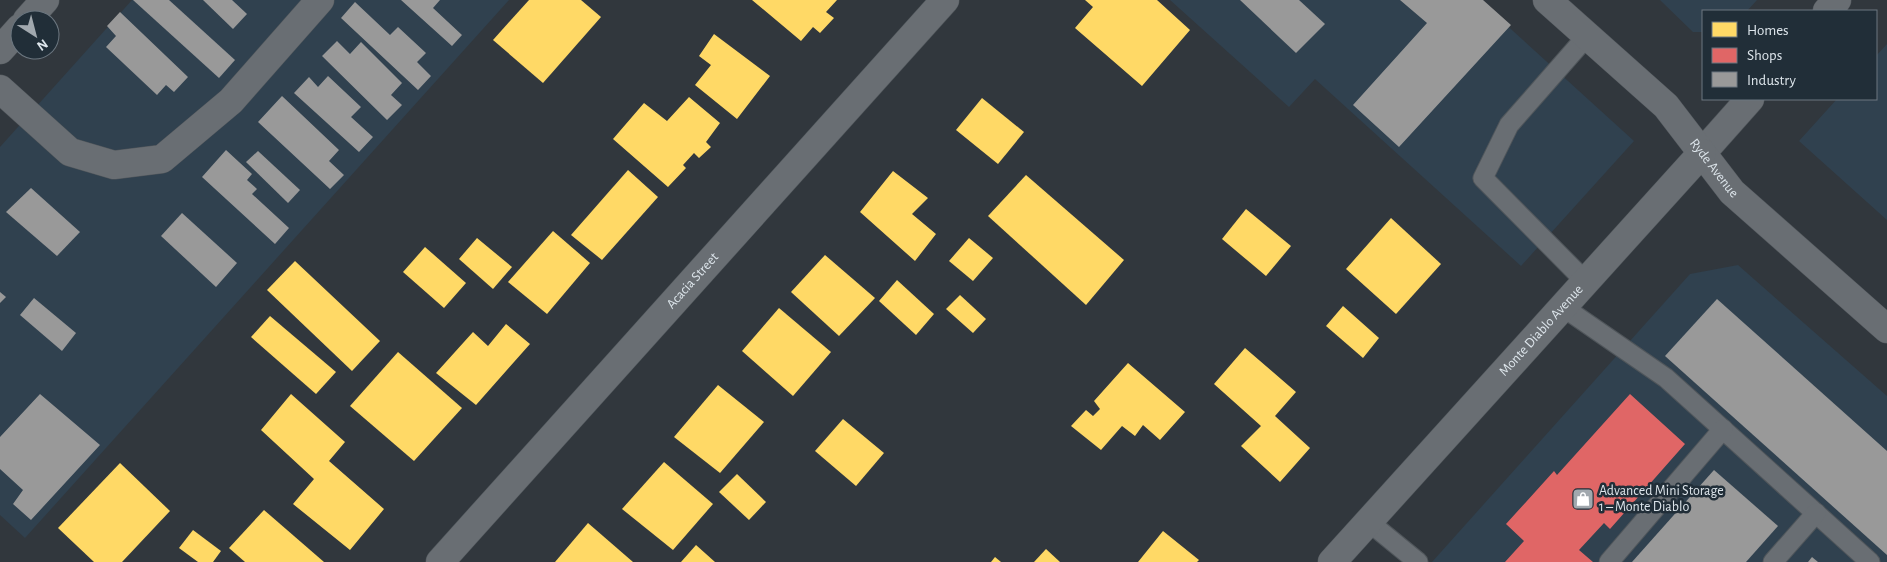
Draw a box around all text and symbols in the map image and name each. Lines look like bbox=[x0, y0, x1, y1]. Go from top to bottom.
north arrow bbox=[10, 10, 60, 60]
legend bbox=[1702, 10, 1877, 100]
text: Homes bbox=[1747, 23, 1789, 38]
text: N bbox=[34, 36, 50, 53]
text: Shops bbox=[1747, 48, 1782, 63]
text: Industry bbox=[1747, 73, 1796, 88]
street label: Ryde Avenue bbox=[1687, 136, 1741, 201]
street label: Acacia Street bbox=[664, 250, 722, 312]
street label: Monte Diablo Avenue bbox=[1497, 282, 1586, 379]
place label: Advanced Mini Storage 1 – Monte Diablo bbox=[1599, 484, 1724, 514]
shop icon: Advanced Mini Storage 1 – Monte Diablo bbox=[1571, 487, 1595, 511]

